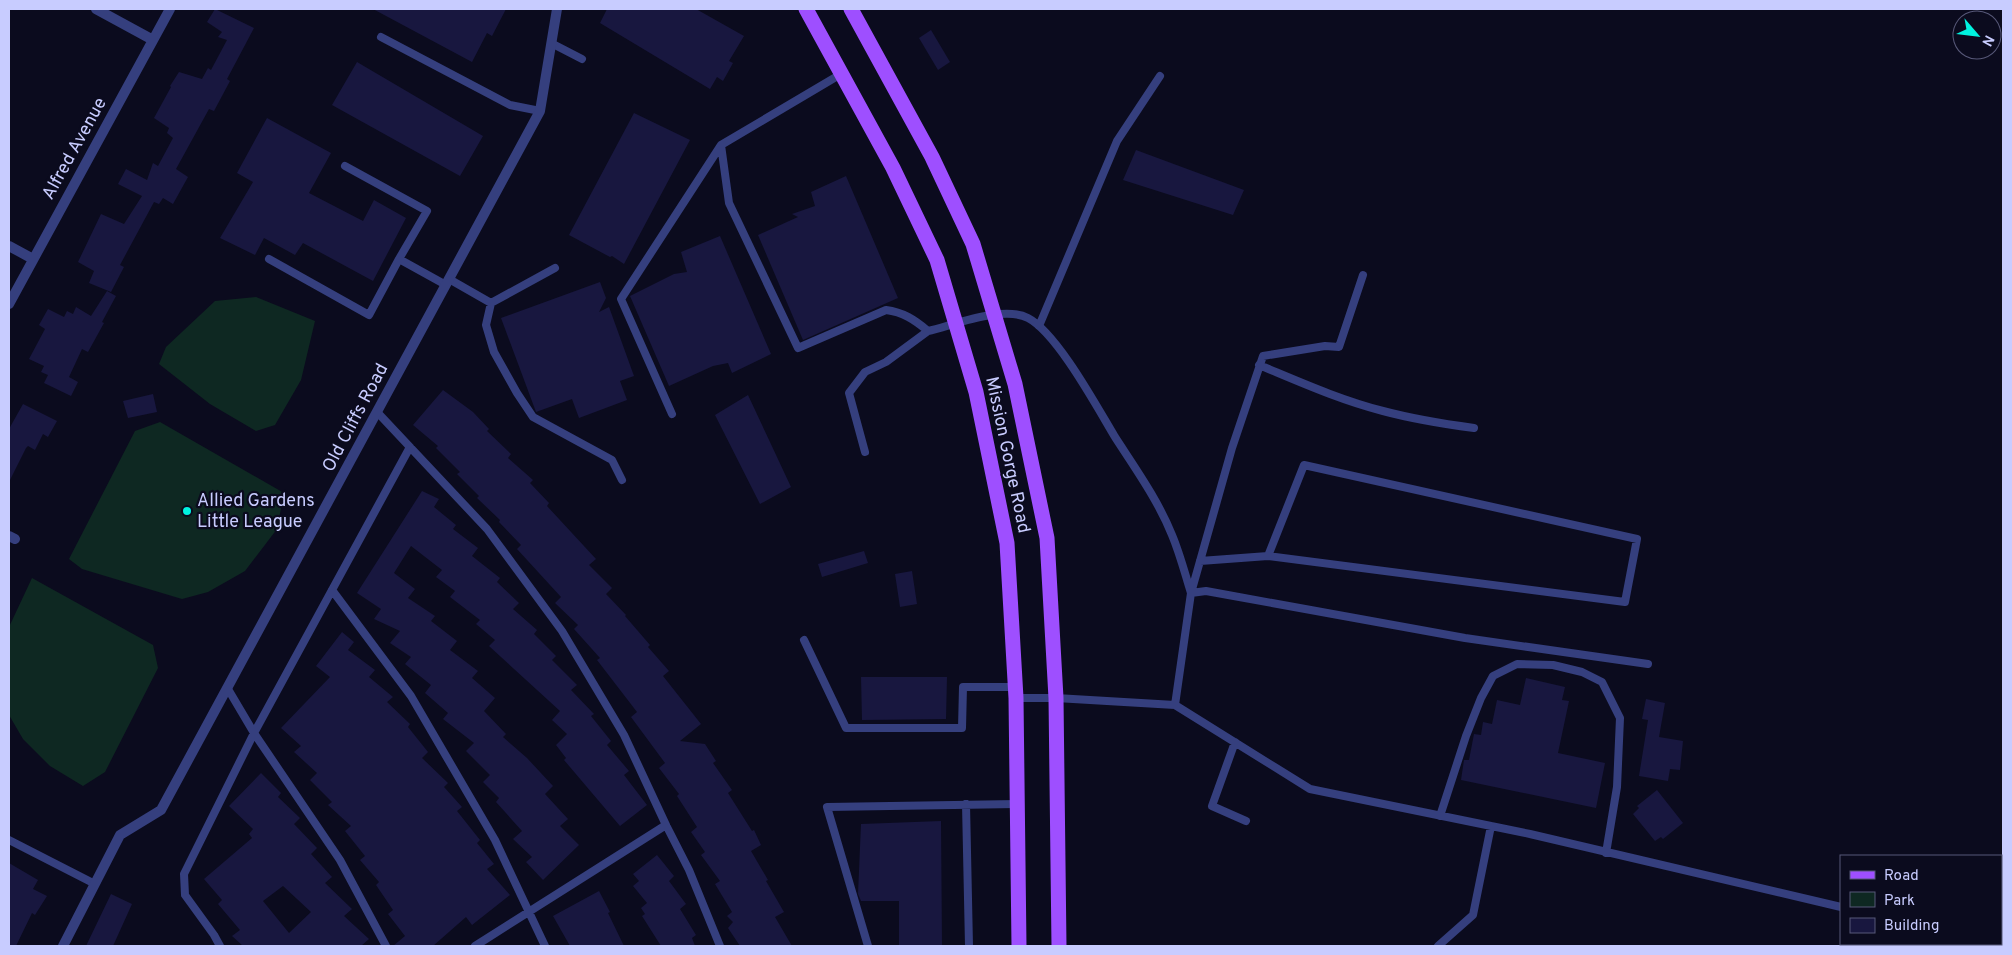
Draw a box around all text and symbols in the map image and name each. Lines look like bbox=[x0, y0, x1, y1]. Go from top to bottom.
north arrow bbox=[1952, 10, 2002, 60]
text: N bbox=[1977, 32, 1997, 49]
street label: Alfred Avenue bbox=[37, 94, 113, 204]
street label: Old Cliffs Road bbox=[318, 360, 394, 476]
street label: Mission Gorge Road bbox=[979, 375, 1035, 535]
place label: Allied Gardens Little League bbox=[197, 490, 315, 534]
marker: Allied Gardens Little League bbox=[181, 505, 193, 517]
legend bbox=[1840, 855, 2002, 945]
text: Road bbox=[1884, 867, 1919, 886]
text: Park bbox=[1884, 892, 1915, 911]
text: Building bbox=[1884, 917, 1939, 936]

